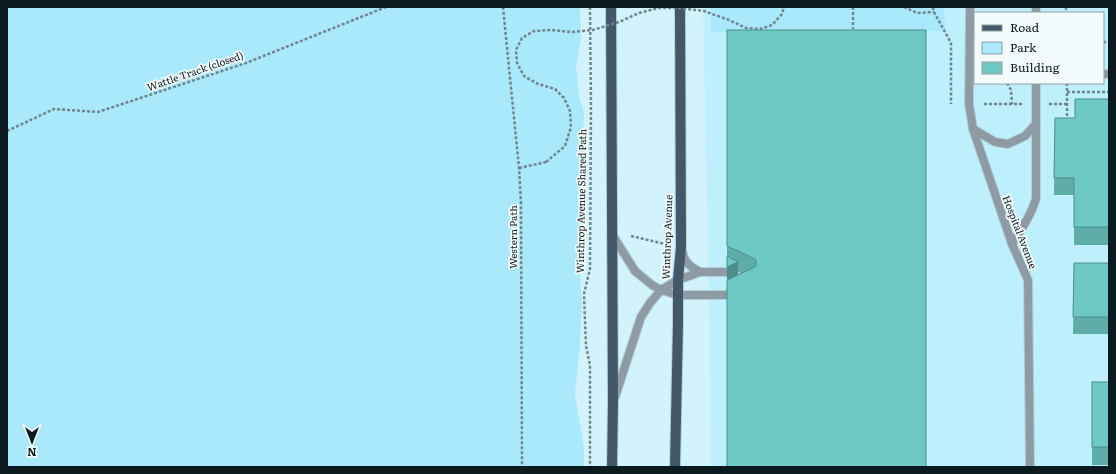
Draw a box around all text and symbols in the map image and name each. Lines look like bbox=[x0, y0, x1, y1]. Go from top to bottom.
legend bbox=[974, 12, 1104, 84]
text: Road bbox=[1010, 18, 1040, 36]
text: Park bbox=[1010, 38, 1037, 56]
street label: Wattle Track (closed) bbox=[145, 47, 245, 94]
text: Building bbox=[1010, 58, 1060, 76]
street label: Winthrop Avenue Shared Path bbox=[572, 128, 589, 273]
street label: Hospital Avenue bbox=[1000, 193, 1041, 271]
street label: Winthrop Avenue bbox=[658, 194, 675, 280]
street label: Western Path bbox=[505, 205, 520, 269]
north arrow bbox=[12, 422, 52, 462]
text: N bbox=[27, 445, 37, 461]

